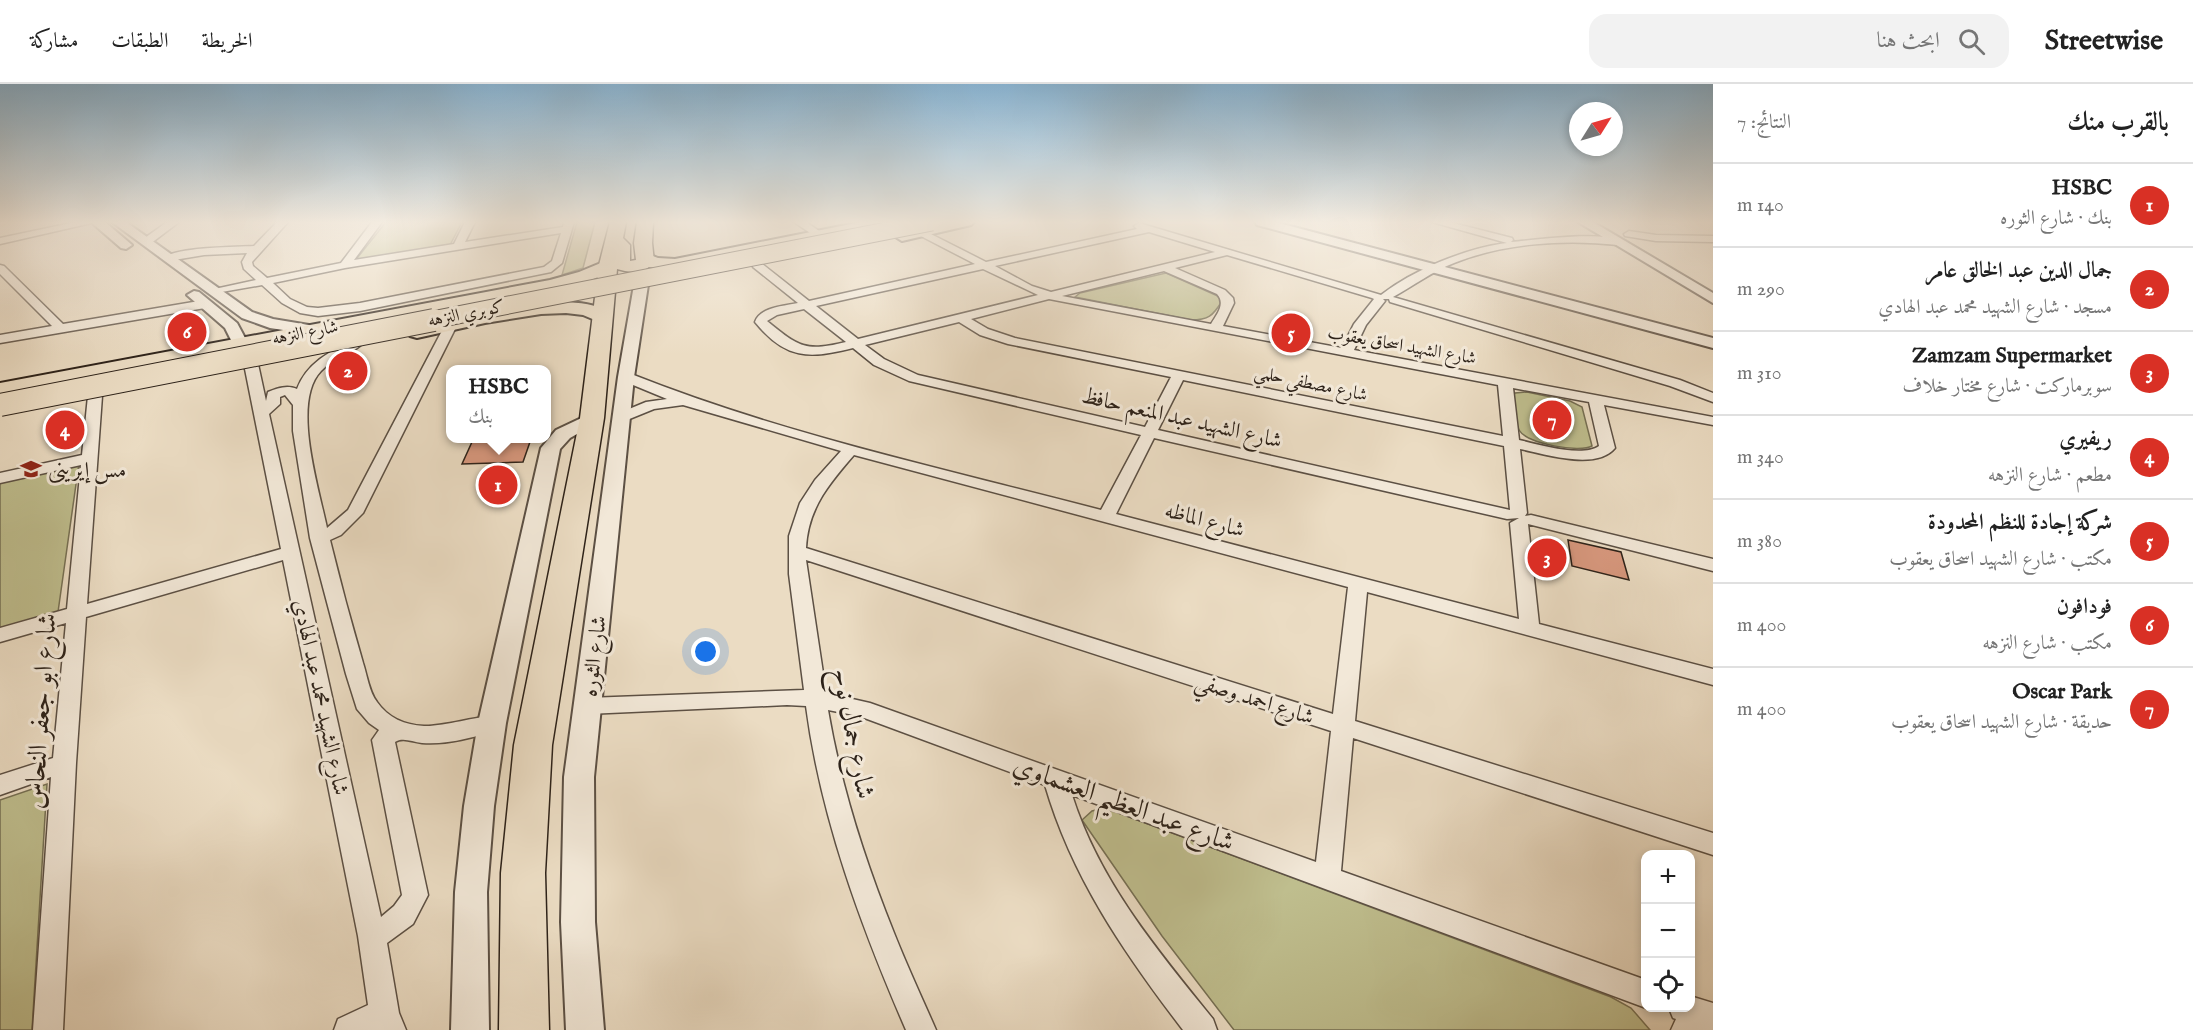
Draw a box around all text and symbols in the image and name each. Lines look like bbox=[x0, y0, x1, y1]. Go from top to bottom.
search box bbox=[1589, 14, 2009, 68]
text: Streetwise bbox=[2045, 24, 2163, 59]
icon: search bbox=[1955, 25, 1988, 58]
text: ابحث هنا bbox=[1876, 27, 1940, 55]
text: مشاركة bbox=[30, 28, 78, 55]
text: الطبقات bbox=[111, 28, 168, 55]
text: الخريطة bbox=[201, 28, 253, 55]
north arrow bbox=[1569, 102, 1623, 156]
text: بالقرب منك bbox=[2067, 106, 2169, 139]
text: النتائج: 7 bbox=[1737, 110, 1791, 135]
text: HSBC bbox=[2052, 174, 2112, 202]
text: 140 m bbox=[1737, 193, 1784, 218]
text: 1 bbox=[2146, 193, 2153, 218]
text: بنك · شارع الثوره bbox=[2000, 206, 2112, 231]
text: جمال الدين عبد الخالق عامر bbox=[1925, 257, 2112, 285]
text: 290 m bbox=[1737, 277, 1785, 302]
text: 2 bbox=[2145, 277, 2154, 302]
text: مسجد · شارع الشهيد محمد عبد الهادي bbox=[1878, 295, 2112, 320]
street label: كوبري النزهه bbox=[426, 296, 507, 335]
pin: 6 bbox=[168, 310, 207, 354]
pin: 5 bbox=[1272, 310, 1310, 356]
street label: شارع النزهه bbox=[270, 316, 341, 353]
street label: شارع الشهيد اسحاق يعقوب bbox=[1325, 322, 1478, 373]
text: Zamzam Supermarket bbox=[1912, 342, 2112, 370]
pin: 2 bbox=[328, 348, 368, 394]
street label: شارع مصطفي حلمي bbox=[1251, 361, 1369, 413]
text: 310 m bbox=[1737, 361, 1781, 386]
text: 3 bbox=[2146, 361, 2153, 386]
popup bbox=[446, 365, 551, 443]
text: HSBC bbox=[468, 373, 529, 401]
text: سوبرماركت · شارع مختار خلاف bbox=[1903, 374, 2112, 399]
street label: شارع الشهيد عبد المنعم حافظ bbox=[1077, 382, 1285, 461]
pin: 7 bbox=[1532, 398, 1572, 442]
text: بنك bbox=[468, 405, 493, 430]
pin: 4 bbox=[46, 408, 84, 452]
text: ريفيري bbox=[2059, 425, 2112, 453]
text: 340 m bbox=[1737, 445, 1784, 470]
text: 4 bbox=[2145, 445, 2154, 470]
school or university icon: مس إيرينى bbox=[19, 457, 43, 481]
place label: مس إيرينى bbox=[48, 457, 126, 485]
pin: 1 bbox=[478, 462, 518, 508]
text: مطعم · شارع النزهه bbox=[1988, 463, 2112, 488]
street label: شارع الماظه bbox=[1161, 497, 1247, 548]
text: شركة إجادة للنظم المحدودة bbox=[1928, 509, 2112, 537]
text: 380 m bbox=[1737, 529, 1782, 554]
text: 5 bbox=[2146, 529, 2153, 554]
pin: 3 bbox=[1528, 536, 1566, 580]
text: مكتب · شارع الشهيد اسحاق يعقوب bbox=[1889, 547, 2112, 572]
text: فودافون bbox=[2057, 593, 2112, 621]
street label: شارع الشهيد محمد عبد الهادي bbox=[283, 597, 354, 799]
street label: شارع ابو جعفر النحاس bbox=[18, 612, 69, 811]
text: 400 m bbox=[1737, 613, 1786, 638]
text: 6 bbox=[2145, 613, 2154, 638]
street label: شارع الثوره bbox=[576, 614, 617, 699]
text: مكتب · شارع النزهه bbox=[1982, 631, 2112, 656]
your location bbox=[691, 637, 720, 666]
street label: شارع جمال نوح bbox=[818, 665, 881, 803]
street label: شارع احمد وصفي bbox=[1189, 668, 1317, 739]
text: Oscar Park bbox=[2012, 678, 2112, 706]
text: 400 m bbox=[1737, 697, 1786, 722]
text: 7 bbox=[2145, 697, 2154, 722]
text: حديقة · شارع الشهيد اسحاق يعقوب bbox=[1891, 710, 2112, 735]
street label: شارع عبد العظيم العشماوي bbox=[1005, 749, 1239, 868]
map controls bbox=[1641, 850, 1695, 1012]
button: + bbox=[1641, 850, 1695, 904]
button: − bbox=[1641, 904, 1695, 958]
button: locate bbox=[1641, 958, 1695, 1012]

